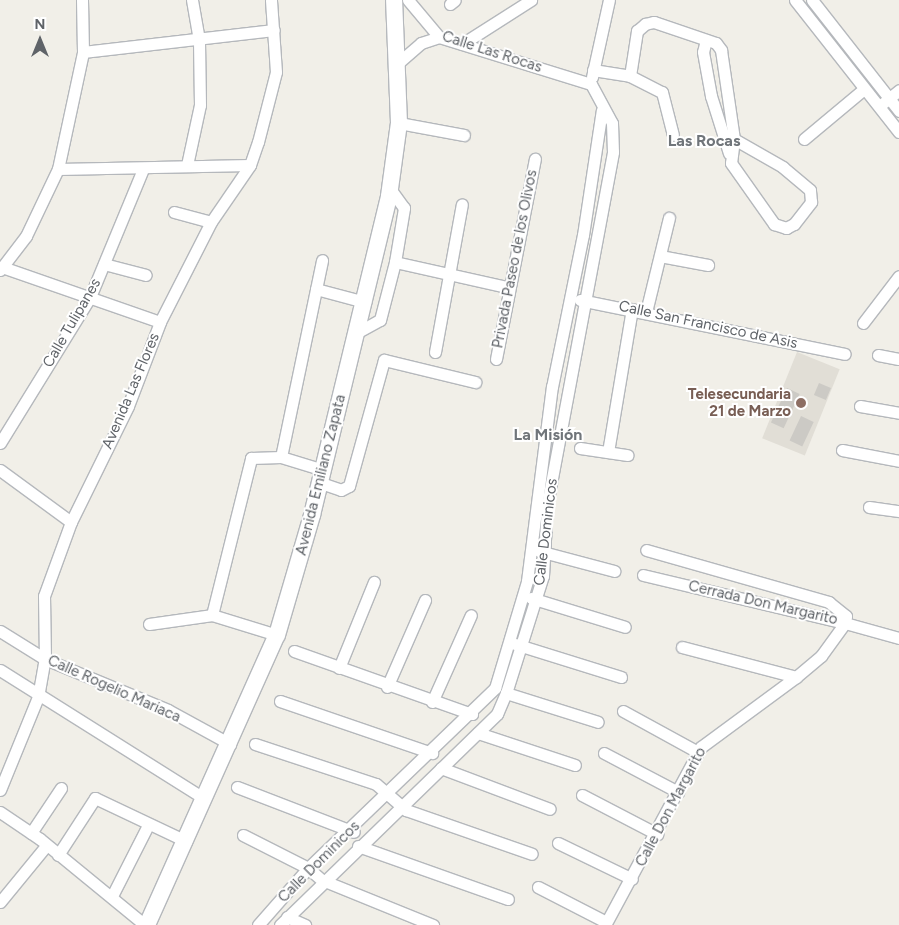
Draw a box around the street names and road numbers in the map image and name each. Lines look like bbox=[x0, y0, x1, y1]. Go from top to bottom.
street label: Calle Las Rocas bbox=[440, 27, 544, 77]
street label: Privada Paseo de los Olivos bbox=[489, 168, 541, 350]
street label: Calle Tulipanes bbox=[39, 275, 105, 371]
street label: Calle San Francisco de Asis bbox=[617, 297, 799, 353]
street label: Avenida Las Flores bbox=[98, 330, 164, 452]
street label: Avenida Emiliano Zapata bbox=[292, 393, 350, 557]
street label: Calle Dominicos bbox=[530, 477, 562, 587]
street label: Cerrada Don Margarito bbox=[687, 577, 839, 629]
street label: Calle Rogelio Mariaca bbox=[45, 652, 183, 726]
street label: Calle Don Margarito bbox=[632, 744, 710, 870]
street label: Calle Dominicos bbox=[274, 817, 364, 907]

